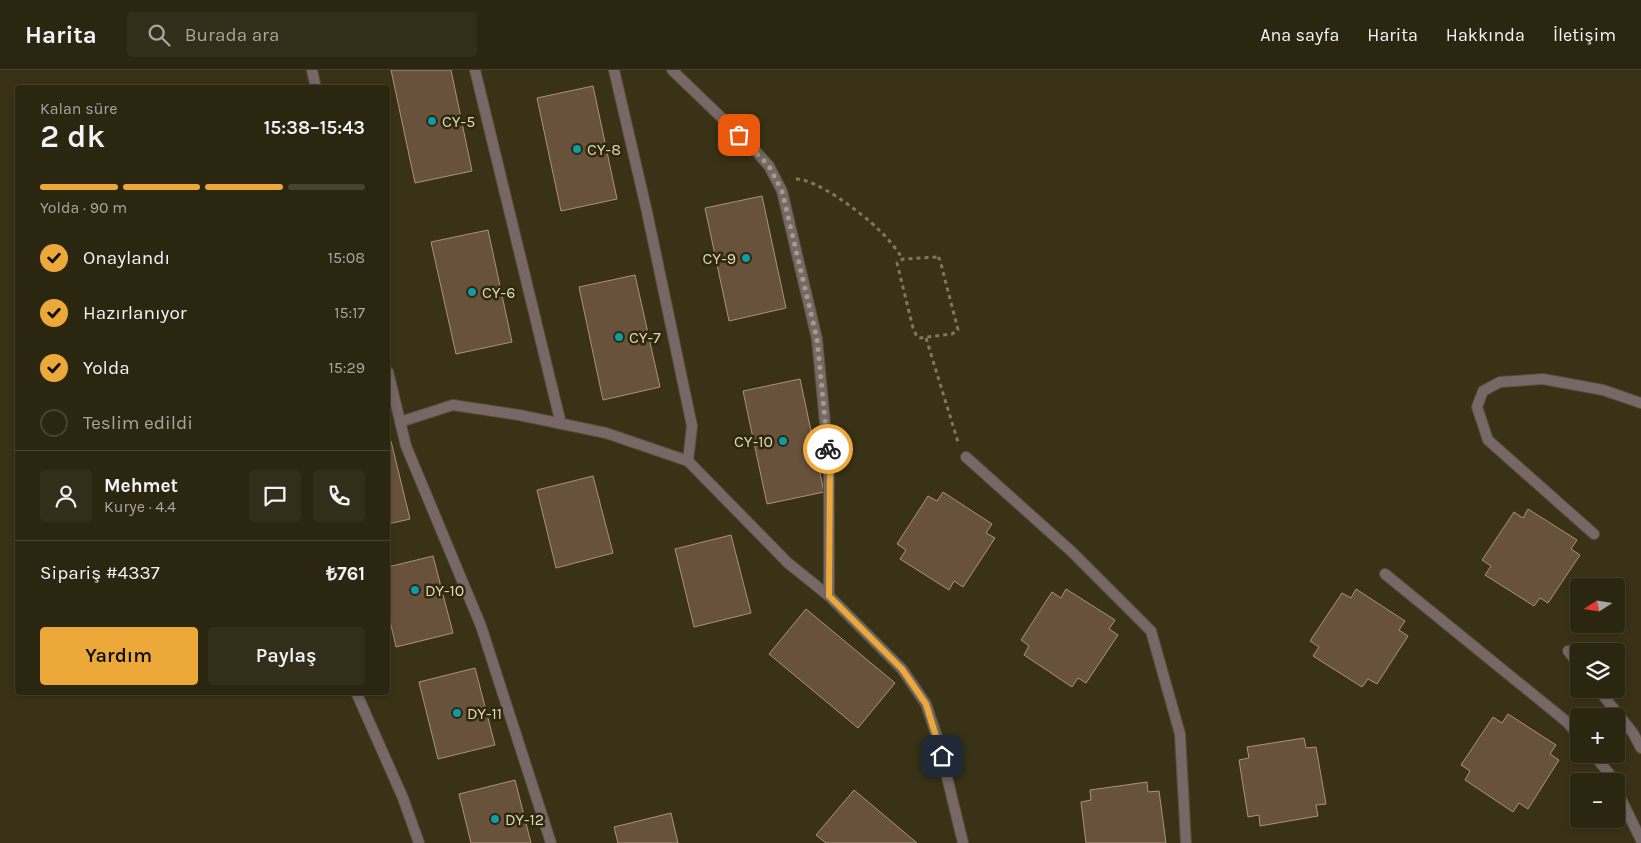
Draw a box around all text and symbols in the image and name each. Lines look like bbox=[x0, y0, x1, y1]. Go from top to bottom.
search box bbox=[127, 12, 477, 57]
text: Harita bbox=[25, 21, 97, 49]
icon: search bbox=[145, 21, 173, 49]
text: Burada ara bbox=[185, 24, 279, 46]
text: Ana sayfa bbox=[1260, 24, 1339, 46]
text: Harita bbox=[1367, 24, 1418, 46]
text: Hakkında bbox=[1446, 24, 1525, 46]
text: İletişim bbox=[1553, 24, 1616, 46]
text: Kalan süre bbox=[40, 99, 117, 118]
place label: CY-5 bbox=[442, 112, 475, 131]
pin bbox=[718, 114, 760, 156]
marker: CY-5 bbox=[426, 115, 438, 127]
text: 15:38–15:43 bbox=[264, 117, 365, 139]
text: 2 dk bbox=[40, 118, 105, 155]
icon: bag bbox=[725, 121, 753, 149]
place label: CY-8 bbox=[587, 140, 621, 159]
marker: CY-8 bbox=[571, 143, 583, 155]
text: Yolda · 90 m bbox=[40, 198, 127, 217]
icon: check bbox=[40, 244, 68, 272]
text: Onaylandı bbox=[83, 247, 170, 269]
text: 15:08 bbox=[328, 248, 365, 267]
place label: CY-9 bbox=[703, 249, 736, 268]
marker: CY-9 bbox=[740, 252, 752, 264]
place label: CY-6 bbox=[482, 283, 515, 302]
marker: CY-6 bbox=[466, 286, 478, 298]
icon: check bbox=[40, 299, 68, 327]
text: Hazırlanıyor bbox=[83, 302, 187, 324]
text: 15:17 bbox=[334, 303, 365, 322]
place label: CY-7 bbox=[629, 328, 661, 347]
marker: CY-7 bbox=[613, 331, 625, 343]
icon: check bbox=[40, 354, 68, 382]
text: Yolda bbox=[83, 357, 130, 379]
text: 15:29 bbox=[328, 358, 365, 377]
text: Teslim edildi bbox=[83, 412, 193, 434]
courier bbox=[803, 424, 853, 474]
place label: CY-10 bbox=[734, 432, 773, 451]
marker: CY-10 bbox=[777, 435, 789, 447]
icon: bike bbox=[814, 435, 842, 463]
button: person bbox=[40, 470, 92, 522]
button: chat bbox=[249, 470, 301, 522]
button: phone bbox=[313, 470, 365, 522]
text: Mehmet bbox=[104, 475, 178, 497]
text: Kurye · 4.4 bbox=[104, 497, 176, 516]
text: Sipariş #4337 bbox=[40, 562, 160, 584]
text: ₺761 bbox=[326, 563, 365, 585]
north arrow bbox=[1570, 578, 1625, 632]
map controls bbox=[1570, 578, 1625, 828]
place label: DY-10 bbox=[425, 581, 464, 600]
marker: DY-10 bbox=[409, 584, 421, 596]
button: Yardım bbox=[40, 627, 198, 685]
button: Paylaş bbox=[208, 627, 365, 685]
button: layers bbox=[1570, 643, 1625, 698]
place label: DY-11 bbox=[467, 704, 502, 723]
marker: DY-11 bbox=[451, 707, 463, 719]
button: + bbox=[1570, 708, 1625, 763]
pin bbox=[921, 735, 963, 777]
icon: home bbox=[928, 742, 956, 770]
button: − bbox=[1570, 773, 1625, 828]
place label: DY-12 bbox=[505, 810, 544, 829]
marker: DY-12 bbox=[489, 813, 501, 825]

